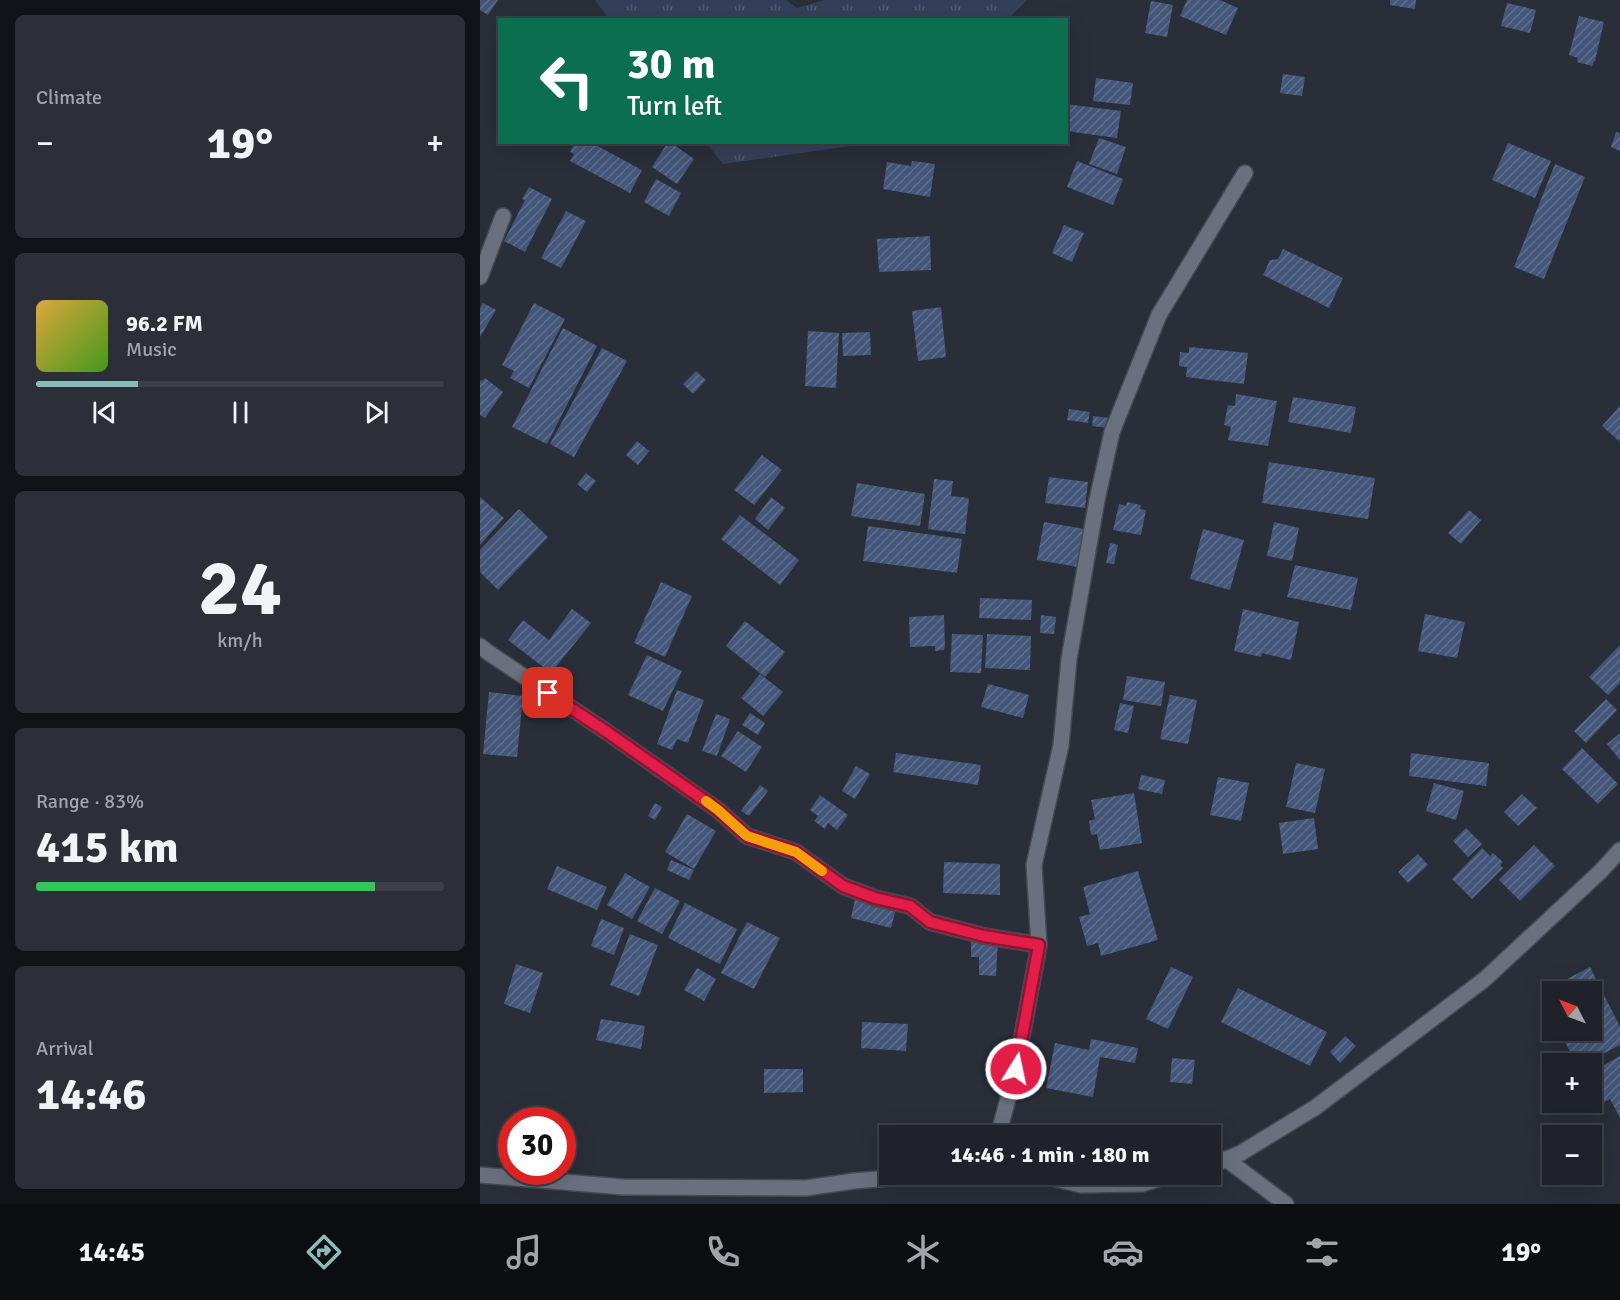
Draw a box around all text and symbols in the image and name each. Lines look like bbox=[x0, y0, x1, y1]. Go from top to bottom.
text: 30 m bbox=[627, 39, 716, 90]
icon: left bbox=[528, 42, 606, 120]
text: Climate bbox=[36, 85, 102, 110]
text: Turn left bbox=[627, 90, 722, 123]
text: 19° bbox=[207, 116, 273, 171]
text: − bbox=[36, 123, 54, 164]
text: + bbox=[426, 123, 444, 164]
text: 96.2 FM bbox=[126, 310, 203, 337]
text: Music bbox=[126, 337, 177, 362]
icon: previous bbox=[88, 396, 121, 429]
icon: pause bbox=[224, 396, 257, 429]
icon: next bbox=[360, 396, 393, 429]
text: 24 bbox=[198, 541, 282, 637]
text: km/h bbox=[217, 628, 263, 653]
pin bbox=[522, 667, 573, 718]
icon: arrive bbox=[531, 676, 564, 709]
text: Range · 83% bbox=[36, 789, 144, 814]
text: 415 km bbox=[36, 820, 179, 875]
north arrow bbox=[1542, 981, 1602, 1041]
map controls bbox=[1542, 981, 1602, 1185]
text: Arrival bbox=[36, 1036, 94, 1061]
position arrow bbox=[984, 1037, 1048, 1101]
button: + bbox=[1542, 1053, 1602, 1113]
text: 14:46 bbox=[36, 1067, 146, 1122]
speed limit sign: 30 bbox=[498, 1107, 576, 1185]
button: − bbox=[1542, 1125, 1602, 1185]
text: 14:46 · 1 min · 180 m bbox=[950, 1141, 1150, 1168]
icon: directions bbox=[303, 1231, 345, 1273]
icon: music bbox=[503, 1231, 545, 1273]
icon: phone bbox=[702, 1231, 744, 1273]
icon: climate bbox=[902, 1231, 944, 1273]
icon: car bbox=[1102, 1231, 1144, 1273]
icon: filters bbox=[1301, 1231, 1343, 1273]
text: 14:45 bbox=[79, 1236, 145, 1269]
text: 19° bbox=[1501, 1236, 1541, 1269]

